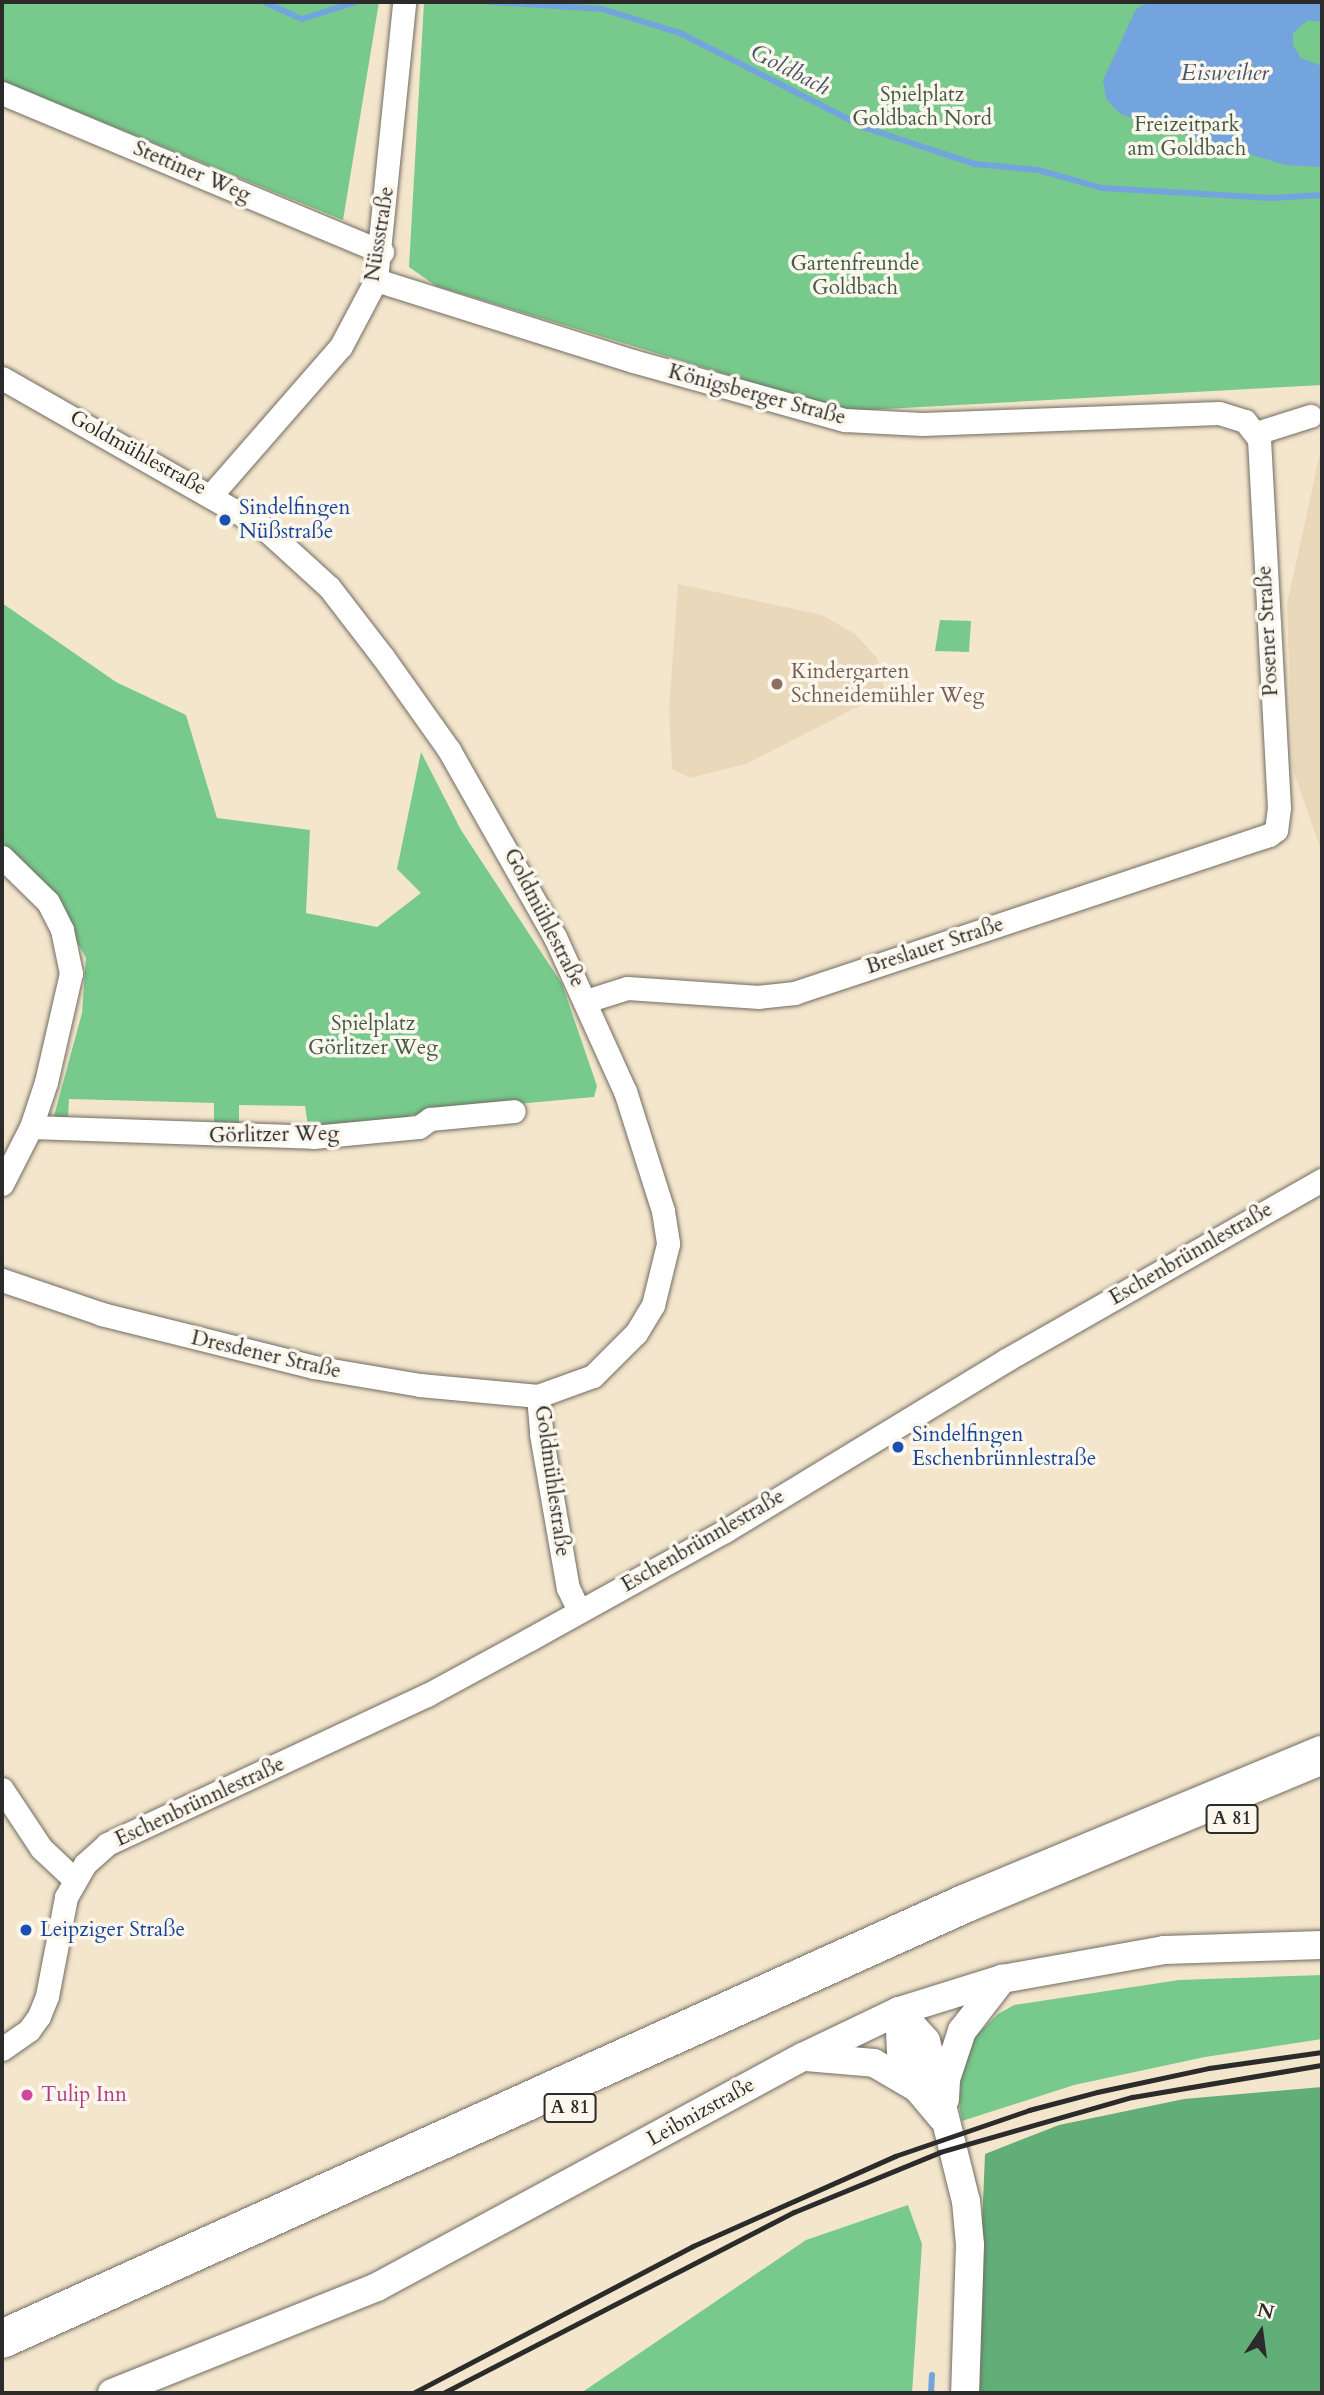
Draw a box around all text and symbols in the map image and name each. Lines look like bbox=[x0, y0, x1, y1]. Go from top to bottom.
water label: Goldbach bbox=[746, 38, 834, 102]
water label: Eisweiher bbox=[1181, 59, 1269, 87]
park label: Spielplatz Goldbach Nord bbox=[852, 82, 992, 132]
park label: Freizeitpark am Goldbach bbox=[1128, 112, 1246, 162]
street label: Stettiner Weg bbox=[129, 136, 255, 208]
street label: Nüssstraße bbox=[360, 185, 400, 283]
park label: Gartenfreunde Goldbach bbox=[790, 251, 920, 301]
street label: Königsberger Straße bbox=[666, 359, 848, 431]
street label: Goldmühlestraße bbox=[65, 405, 211, 501]
place label: Sindelfingen Nüßstraße bbox=[239, 495, 350, 545]
marker: Sindelfingen Nüßstraße bbox=[217, 512, 233, 528]
street label: Posener Straße bbox=[1252, 565, 1284, 697]
place label: Kindergarten Schneidemühler Weg bbox=[791, 659, 984, 709]
marker: Kindergarten Schneidemühler Weg bbox=[769, 676, 785, 692]
street label: Goldmühlestraße bbox=[498, 844, 590, 992]
street label: Breslauer Straße bbox=[863, 912, 1007, 980]
park label: Spielplatz Görlitzer Weg bbox=[308, 1011, 438, 1061]
street label: Görlitzer Weg bbox=[209, 1121, 339, 1149]
street label: Eschenbrünnlestraße bbox=[1105, 1197, 1277, 1311]
street label: Dresdener Straße bbox=[189, 1326, 343, 1384]
street label: Goldmühlestraße bbox=[529, 1404, 575, 1558]
place label: Sindelfingen Eschenbrünnlestraße bbox=[912, 1422, 1096, 1472]
marker: Sindelfingen Eschenbrünnlestraße bbox=[890, 1439, 906, 1455]
street label: Eschenbrünnlestraße bbox=[617, 1484, 789, 1598]
street label: Eschenbrünnlestraße bbox=[111, 1752, 289, 1852]
road number: A 81 bbox=[1204, 1803, 1260, 1834]
place label: Leipziger Straße bbox=[40, 1917, 185, 1943]
marker: Leipziger Straße bbox=[18, 1922, 34, 1938]
street label: Leibnizstraße bbox=[643, 2072, 759, 2152]
place label: Tulip Inn bbox=[41, 2082, 127, 2108]
marker: Tulip Inn bbox=[19, 2087, 35, 2103]
road number: A 81 bbox=[542, 2092, 598, 2124]
north arrow bbox=[1226, 2297, 1296, 2367]
text: N bbox=[1255, 2297, 1277, 2326]

